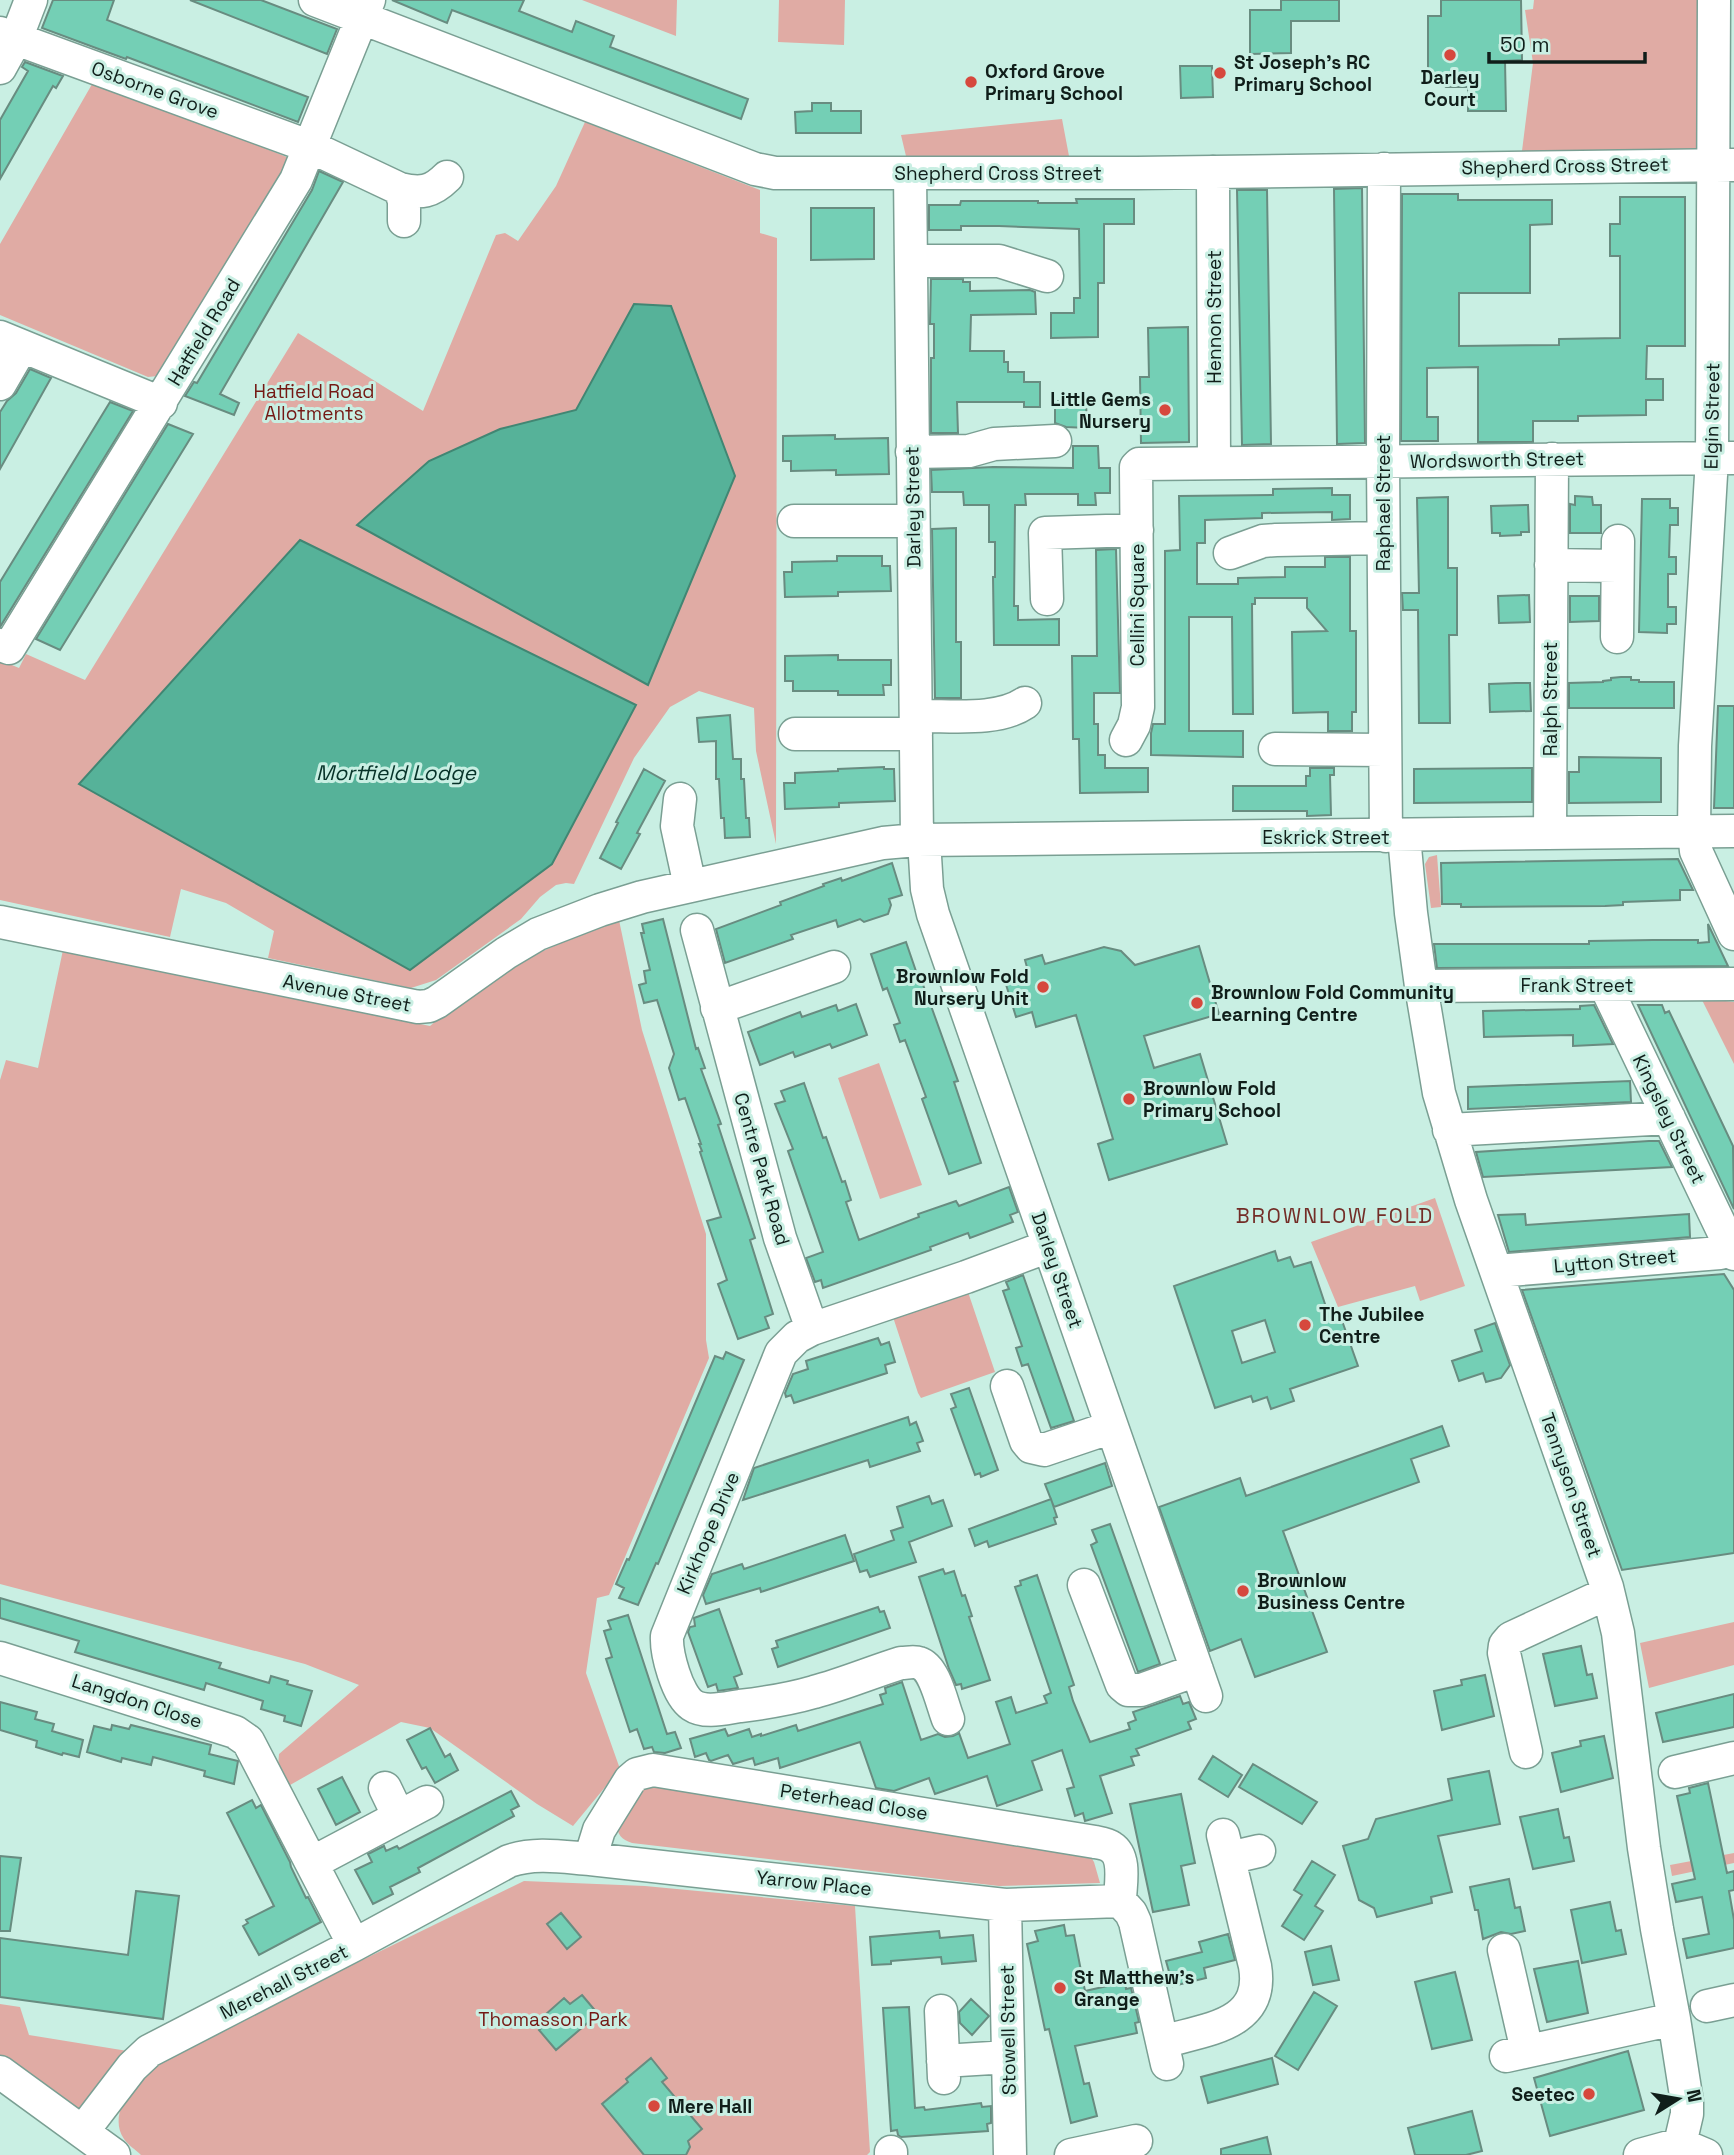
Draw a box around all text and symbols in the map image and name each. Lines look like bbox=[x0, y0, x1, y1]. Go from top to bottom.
scale bar bbox=[1489, 21, 1645, 65]
text: 50 m bbox=[1500, 31, 1550, 58]
marker: Darley Court bbox=[1442, 47, 1458, 63]
place label: St Joseph's RC Primary School bbox=[1234, 50, 1372, 97]
street label: Osborne Grove bbox=[88, 55, 222, 125]
place label: Oxford Grove Primary School bbox=[985, 59, 1123, 106]
marker: St Joseph's RC Primary School bbox=[1212, 65, 1228, 81]
place label: Darley Court bbox=[1421, 65, 1479, 112]
marker: Oxford Grove Primary School bbox=[963, 74, 979, 90]
street label: Shepherd Cross Street bbox=[1461, 152, 1669, 180]
street label: Shepherd Cross Street bbox=[894, 161, 1102, 186]
street label: Hennon Street bbox=[1202, 250, 1227, 384]
street label: Hatfield Road bbox=[162, 274, 246, 390]
street label: Elgin Street bbox=[1699, 362, 1725, 470]
park label: Hatfield Road Allotments bbox=[253, 379, 375, 426]
place label: Little Gems Nursery bbox=[1050, 387, 1151, 434]
marker: Little Gems Nursery bbox=[1157, 402, 1173, 418]
street label: Raphael Street bbox=[1371, 435, 1396, 571]
street label: Darley Street bbox=[899, 446, 927, 568]
street label: Wordsworth Street bbox=[1410, 446, 1584, 474]
street label: Cellini Square bbox=[1125, 543, 1150, 667]
street label: Ralph Street bbox=[1538, 642, 1563, 756]
water label: Mortfield Lodge bbox=[316, 759, 478, 786]
street label: Eskrick Street bbox=[1262, 825, 1390, 850]
place label: Brownlow Fold Nursery Unit bbox=[896, 964, 1029, 1011]
street label: Avenue Street bbox=[281, 968, 413, 1018]
street label: Frank Street bbox=[1521, 973, 1633, 998]
marker: Brownlow Fold Nursery Unit bbox=[1035, 979, 1051, 995]
place label: Brownlow Fold Community Learning Centre bbox=[1211, 980, 1454, 1027]
marker: Brownlow Fold Community Learning Centre bbox=[1189, 995, 1205, 1011]
street label: Kingsley Street bbox=[1627, 1050, 1711, 1188]
place label: Brownlow Fold Primary School bbox=[1143, 1076, 1281, 1123]
street label: Centre Park Road bbox=[728, 1090, 796, 1248]
marker: Brownlow Fold Primary School bbox=[1121, 1091, 1137, 1107]
district label: BROWNLOW FOLD bbox=[1236, 1202, 1434, 1229]
street label: Darley Street bbox=[1025, 1209, 1089, 1331]
street label: Lytton Street bbox=[1553, 1243, 1677, 1279]
place label: The Jubilee Centre bbox=[1319, 1302, 1425, 1349]
marker: The Jubilee Centre bbox=[1297, 1317, 1313, 1333]
street label: Tennyson Street bbox=[1534, 1409, 1608, 1561]
street label: Kirkhope Drive bbox=[671, 1468, 745, 1598]
place label: Brownlow Business Centre bbox=[1257, 1568, 1405, 1615]
marker: Brownlow Business Centre bbox=[1235, 1583, 1251, 1599]
street label: Langdon Close bbox=[69, 1668, 205, 1734]
street label: Peterhead Close bbox=[778, 1778, 930, 1826]
street label: Yarrow Place bbox=[755, 1865, 873, 1901]
street label: Merehall Street bbox=[216, 1939, 352, 2025]
street label: Stowell Street bbox=[994, 1965, 1022, 2095]
place label: St Matthew's Grange bbox=[1074, 1965, 1195, 2012]
marker: St Matthew's Grange bbox=[1052, 1980, 1068, 1996]
park label: Thomasson Park bbox=[478, 2007, 628, 2032]
north arrow bbox=[1643, 2064, 1713, 2134]
place label: Seetec bbox=[1511, 2082, 1575, 2107]
marker: Seetec bbox=[1581, 2086, 1597, 2102]
text: N bbox=[1681, 2087, 1708, 2104]
place label: Mere Hall bbox=[668, 2094, 752, 2119]
marker: Mere Hall bbox=[646, 2098, 662, 2114]

